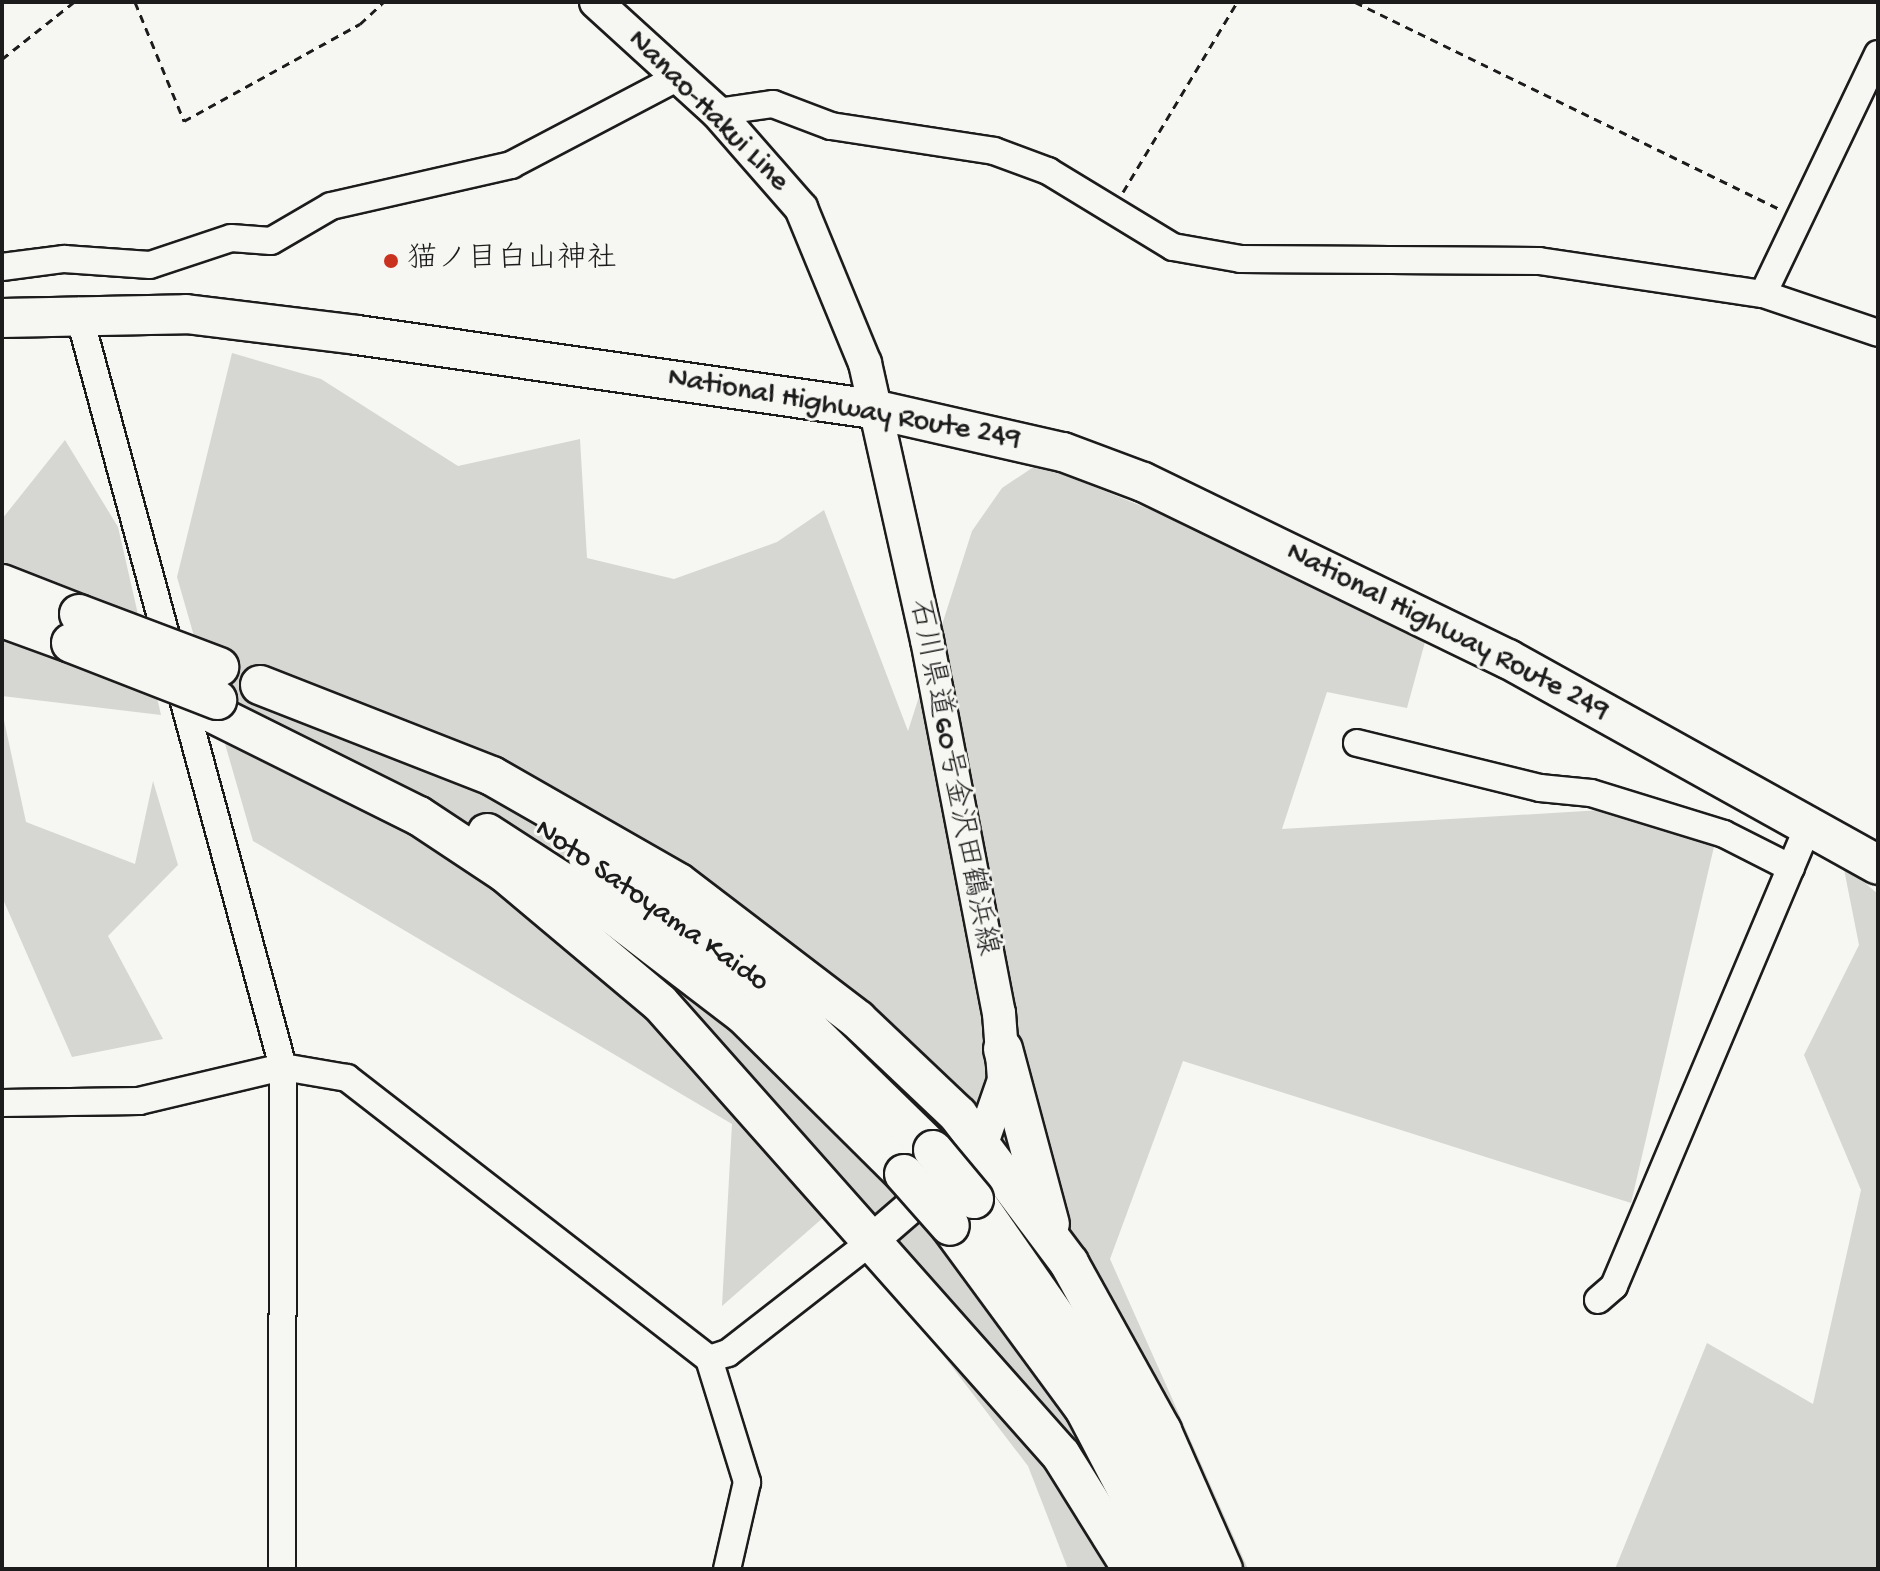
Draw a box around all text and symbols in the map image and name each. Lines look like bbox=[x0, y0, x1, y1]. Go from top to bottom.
street label: Nanao-Hakui Line bbox=[619, 24, 795, 200]
place label: 猫ノ目白山神社 bbox=[407, 243, 617, 279]
marker: 猫ノ目白山神社 bbox=[382, 252, 400, 270]
street label: National Highway Route 249 bbox=[665, 361, 1023, 459]
street label: National Highway Route 249 bbox=[1279, 536, 1615, 730]
street label: 石川県道60号金沢田鶴浜線 bbox=[899, 597, 1003, 959]
street label: Noto Satoyama Kaido bbox=[527, 813, 775, 1001]

